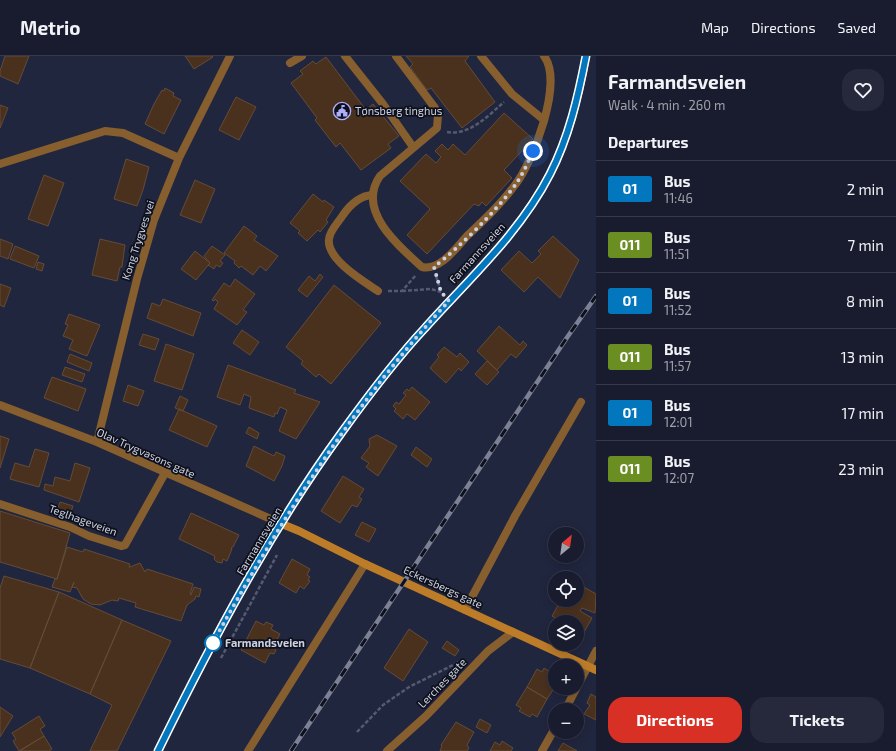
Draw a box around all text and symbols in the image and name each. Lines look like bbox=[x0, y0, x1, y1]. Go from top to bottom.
text: Metrio bbox=[20, 16, 80, 39]
text: Map bbox=[701, 19, 729, 36]
text: Directions bbox=[751, 19, 816, 36]
text: Saved bbox=[838, 19, 876, 36]
button: heart bbox=[842, 69, 884, 111]
text: Farmandsveien bbox=[608, 70, 746, 93]
text: Walk · 4 min · 260 m bbox=[608, 97, 725, 113]
public building icon: Tønsberg tinghus bbox=[332, 101, 352, 121]
place label: Tønsberg tinghus bbox=[355, 104, 443, 117]
text: Departures bbox=[608, 133, 688, 151]
your location bbox=[523, 141, 543, 161]
text: Bus bbox=[664, 172, 690, 190]
text: 01 bbox=[623, 180, 637, 197]
text: 2 min bbox=[847, 180, 884, 198]
text: 11:46 bbox=[664, 190, 693, 206]
street label: Kong Trygves vei bbox=[119, 198, 157, 281]
street label: Farmannsveien bbox=[446, 220, 507, 286]
text: Bus bbox=[664, 228, 690, 246]
text: 011 bbox=[620, 236, 640, 253]
text: 7 min bbox=[847, 236, 884, 254]
text: 11:51 bbox=[664, 246, 690, 262]
text: Bus bbox=[664, 284, 690, 302]
text: 01 bbox=[623, 292, 637, 309]
text: 8 min bbox=[846, 292, 884, 310]
text: 11:52 bbox=[664, 302, 692, 318]
text: Bus bbox=[664, 340, 690, 358]
text: 011 bbox=[620, 348, 640, 365]
text: 13 min bbox=[841, 348, 884, 366]
text: 11:57 bbox=[664, 358, 691, 374]
text: Bus bbox=[664, 396, 690, 414]
text: 01 bbox=[623, 404, 637, 421]
text: 17 min bbox=[841, 404, 884, 422]
text: 12:01 bbox=[664, 414, 693, 430]
street label: Olav Trygvasons gate bbox=[95, 425, 198, 480]
text: Bus bbox=[664, 452, 690, 470]
text: 011 bbox=[620, 460, 640, 477]
text: 23 min bbox=[838, 460, 884, 478]
text: 12:07 bbox=[664, 470, 694, 486]
street label: Teglhageveien bbox=[47, 501, 119, 538]
street label: Farmannsveien bbox=[233, 504, 284, 577]
north arrow bbox=[548, 527, 584, 563]
map controls bbox=[548, 527, 584, 739]
street label: Eckersbergs gate bbox=[402, 563, 485, 611]
button: locate bbox=[548, 571, 584, 607]
button: layers bbox=[548, 615, 584, 651]
marker: Farmandsveien bbox=[204, 634, 222, 652]
place label: Farmandsveien bbox=[225, 636, 305, 649]
street label: Lerches gate bbox=[415, 655, 469, 710]
button: + bbox=[548, 659, 584, 695]
button: Directions bbox=[608, 697, 742, 743]
button: Tickets bbox=[750, 697, 884, 743]
button: − bbox=[548, 703, 584, 739]

